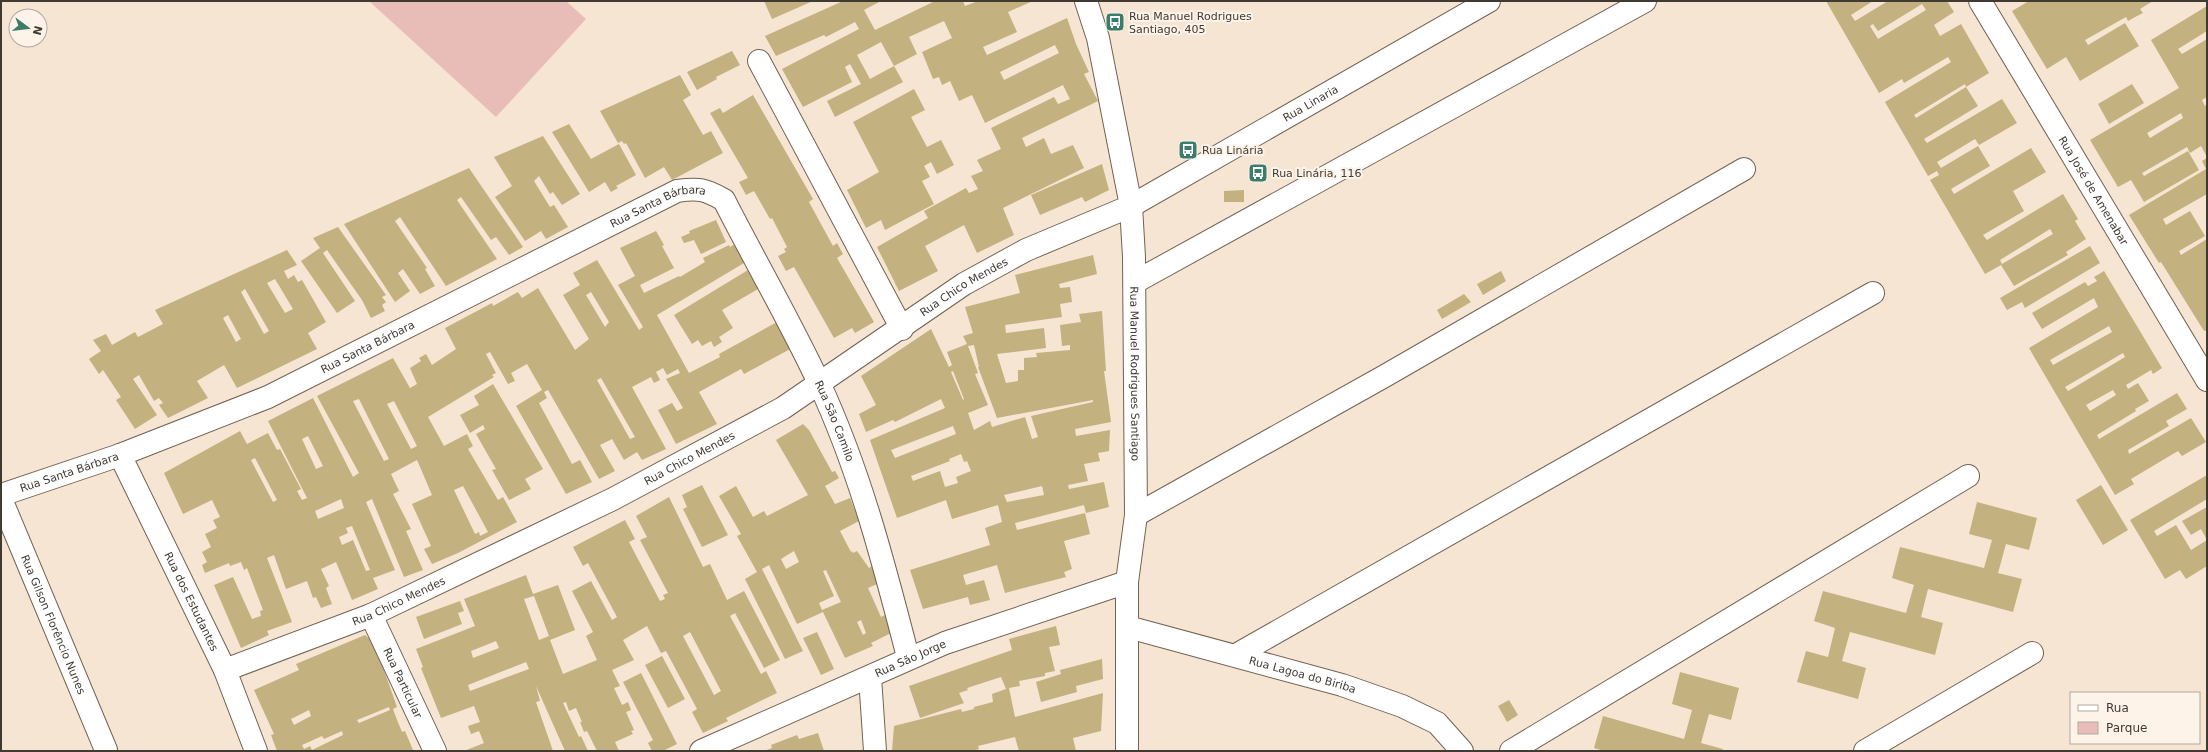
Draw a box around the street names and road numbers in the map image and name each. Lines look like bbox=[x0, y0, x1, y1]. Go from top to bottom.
street label: Rua Linaria bbox=[1281, 83, 1341, 125]
street label: Rua José de Amenabar bbox=[2056, 134, 2131, 248]
street label: Rua Santa Bárbara bbox=[608, 183, 707, 231]
street label: Rua Chico Mendes bbox=[918, 255, 1011, 319]
street label: Rua Manuel Rodrigues Santiago bbox=[1127, 286, 1142, 462]
street label: Rua Santa Bárbara bbox=[319, 318, 417, 376]
street label: Rua São Camilo bbox=[812, 379, 857, 464]
street label: Rua Chico Mendes bbox=[642, 429, 738, 488]
street label: Rua Santa Bárbara bbox=[18, 450, 121, 495]
street label: Rua dos Estudantes bbox=[161, 550, 221, 654]
street label: Rua Gilson Florêncio Nunes bbox=[18, 553, 88, 697]
street label: Rua Chico Mendes bbox=[351, 574, 448, 628]
street label: Rua São Jorge bbox=[873, 637, 948, 680]
street label: Rua Particular bbox=[380, 646, 425, 721]
street label: Rua Lagoa do Biriba bbox=[1248, 654, 1358, 696]

